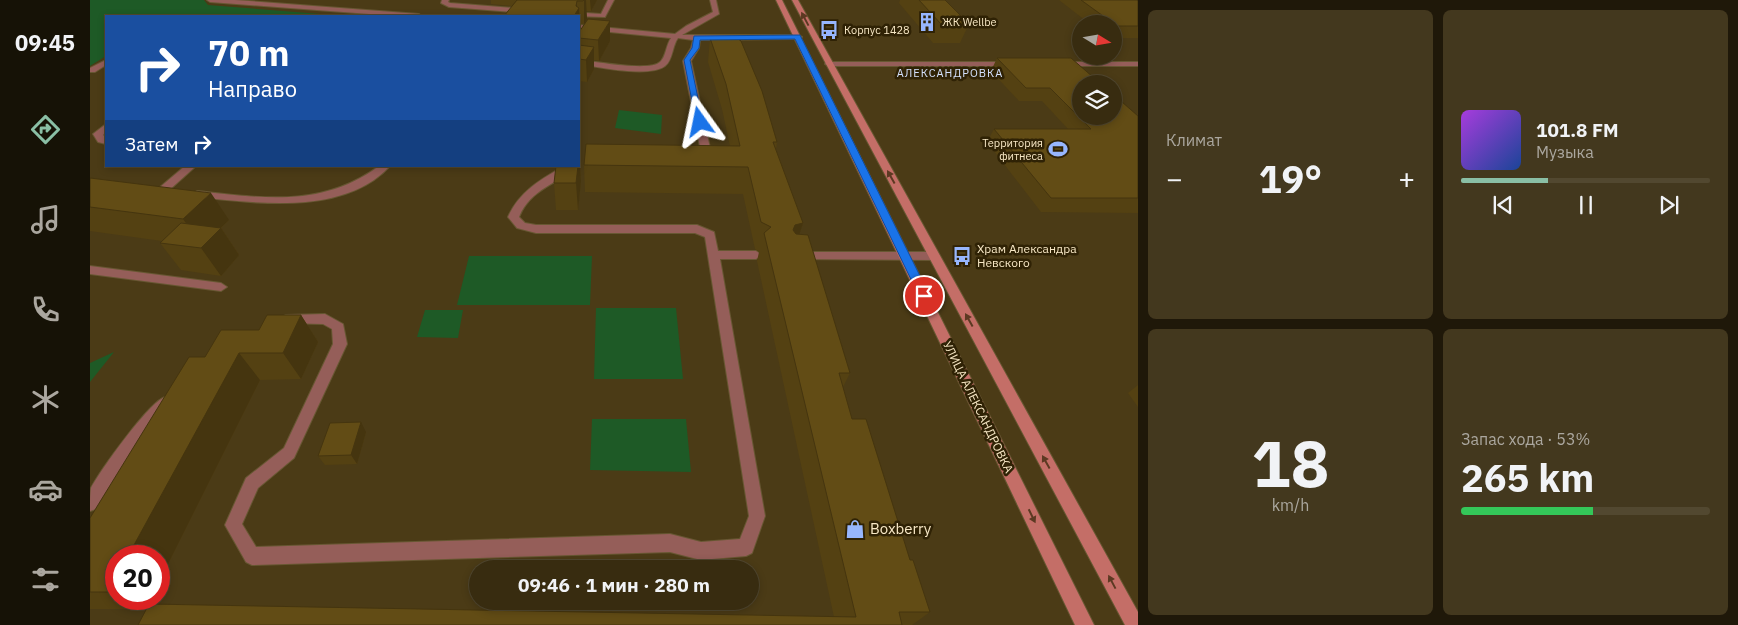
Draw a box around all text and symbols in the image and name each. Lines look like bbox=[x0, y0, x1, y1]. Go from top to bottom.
building icon: ЖК Wellbe bbox=[916, 11, 938, 33]
one-way arrow bbox=[801, 12, 810, 25]
place label: ЖК Wellbe bbox=[942, 15, 997, 29]
north arrow bbox=[1072, 15, 1122, 65]
map controls bbox=[1072, 15, 1122, 125]
bus stop icon: Корпус 1428 bbox=[818, 19, 840, 41]
place label: Корпус 1428 bbox=[844, 23, 910, 37]
text: 09:45 bbox=[15, 28, 75, 57]
text: 70 m bbox=[208, 30, 290, 76]
icon: right bbox=[125, 35, 190, 100]
district label: АЛЕКСАНДРОВКА bbox=[897, 66, 1003, 80]
text: Направо bbox=[208, 74, 297, 103]
button: layers bbox=[1072, 75, 1122, 125]
position arrow bbox=[673, 95, 725, 147]
icon: directions bbox=[28, 112, 63, 147]
text: 101.8 FM bbox=[1536, 118, 1619, 142]
icon: right bbox=[188, 130, 216, 158]
text: Климат bbox=[1166, 130, 1222, 150]
text: Затем bbox=[125, 132, 178, 156]
place label: Территория фитнеса bbox=[982, 136, 1043, 163]
sports icon: Территория фитнеса bbox=[1047, 138, 1069, 160]
text: Музыка bbox=[1536, 142, 1594, 162]
text: 19° bbox=[1259, 154, 1322, 203]
text: − bbox=[1166, 160, 1183, 197]
text: + bbox=[1398, 160, 1415, 197]
one-way arrow bbox=[887, 170, 895, 184]
icon: previous bbox=[1489, 191, 1517, 219]
icon: pause bbox=[1572, 191, 1600, 219]
icon: next bbox=[1655, 191, 1683, 219]
icon: music bbox=[28, 202, 63, 237]
place label: Храм Александра Невского bbox=[977, 241, 1077, 270]
bus stop icon: Храм Александра Невского bbox=[951, 245, 973, 267]
pin bbox=[903, 275, 945, 317]
icon: arrive bbox=[910, 282, 938, 310]
icon: phone bbox=[28, 292, 63, 327]
one-way arrow bbox=[965, 312, 973, 327]
street label: УЛИЦА АЛЕКСАНДРОВКА bbox=[940, 338, 1017, 475]
icon: climate bbox=[28, 382, 63, 417]
text: 18 bbox=[1251, 420, 1330, 505]
text: Запас хода · 53% bbox=[1461, 429, 1590, 449]
text: 265 km bbox=[1461, 453, 1594, 502]
one-way arrow bbox=[1042, 456, 1051, 469]
icon: car bbox=[28, 472, 63, 507]
text: km/h bbox=[1272, 495, 1309, 515]
one-way arrow bbox=[1027, 509, 1036, 524]
shop icon: Boxberry bbox=[844, 518, 866, 540]
place label: Boxberry bbox=[870, 519, 932, 538]
speed limit sign: 20 bbox=[105, 545, 170, 610]
icon: filters bbox=[28, 562, 63, 597]
text: 09:46 · 1 мин · 280 m bbox=[518, 573, 710, 597]
one-way arrow bbox=[1108, 575, 1116, 589]

